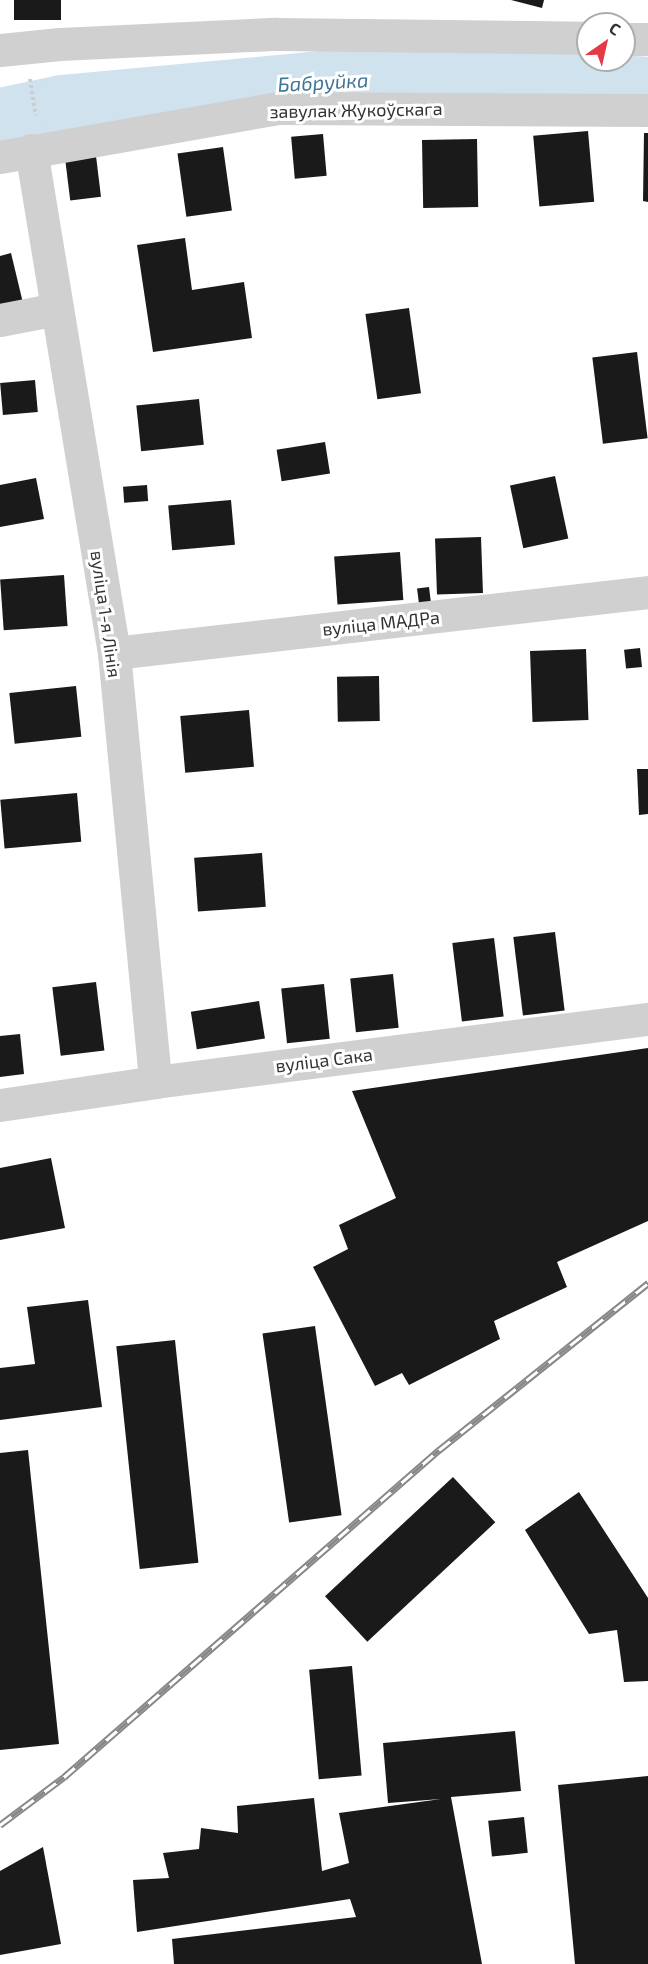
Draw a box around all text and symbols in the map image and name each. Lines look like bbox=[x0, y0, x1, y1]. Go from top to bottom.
north arrow bbox=[576, 12, 636, 72]
text: С bbox=[606, 18, 624, 39]
water label: Бабруйка bbox=[277, 68, 369, 96]
street label: завулак Жукоўскага bbox=[269, 98, 443, 122]
street label: вуліца 1-я Лінія bbox=[86, 549, 126, 679]
street label: вуліца МАДРа bbox=[321, 606, 441, 640]
street label: вуліца Сака bbox=[274, 1043, 374, 1077]

